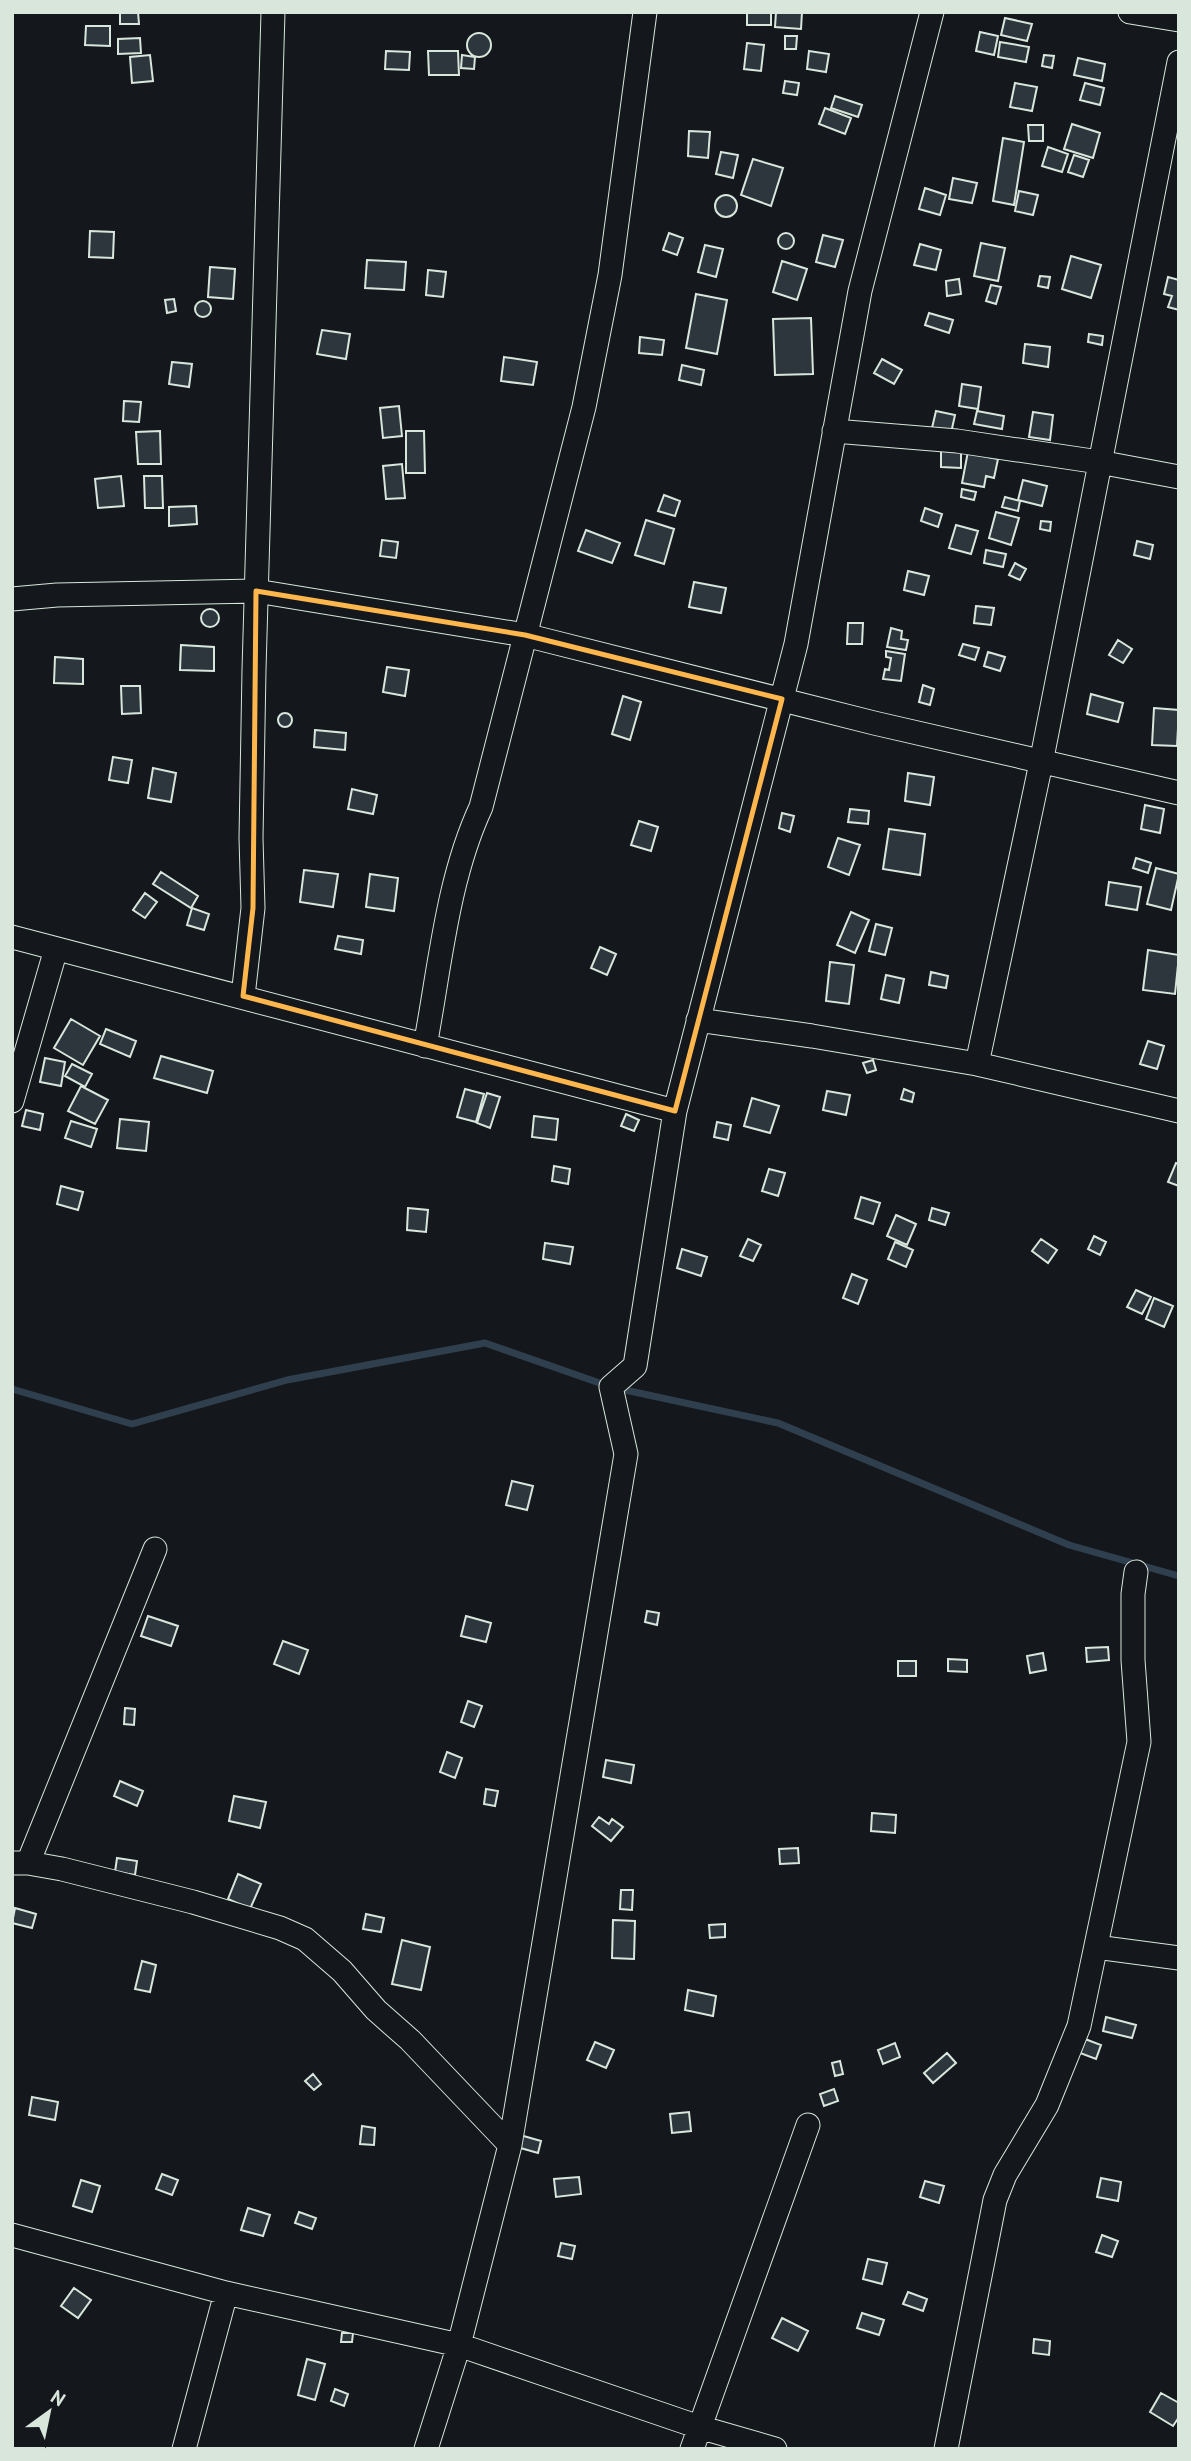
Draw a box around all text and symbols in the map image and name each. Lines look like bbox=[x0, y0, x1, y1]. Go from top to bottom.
north arrow bbox=[14, 2377, 84, 2447]
text: N bbox=[46, 2384, 70, 2411]

